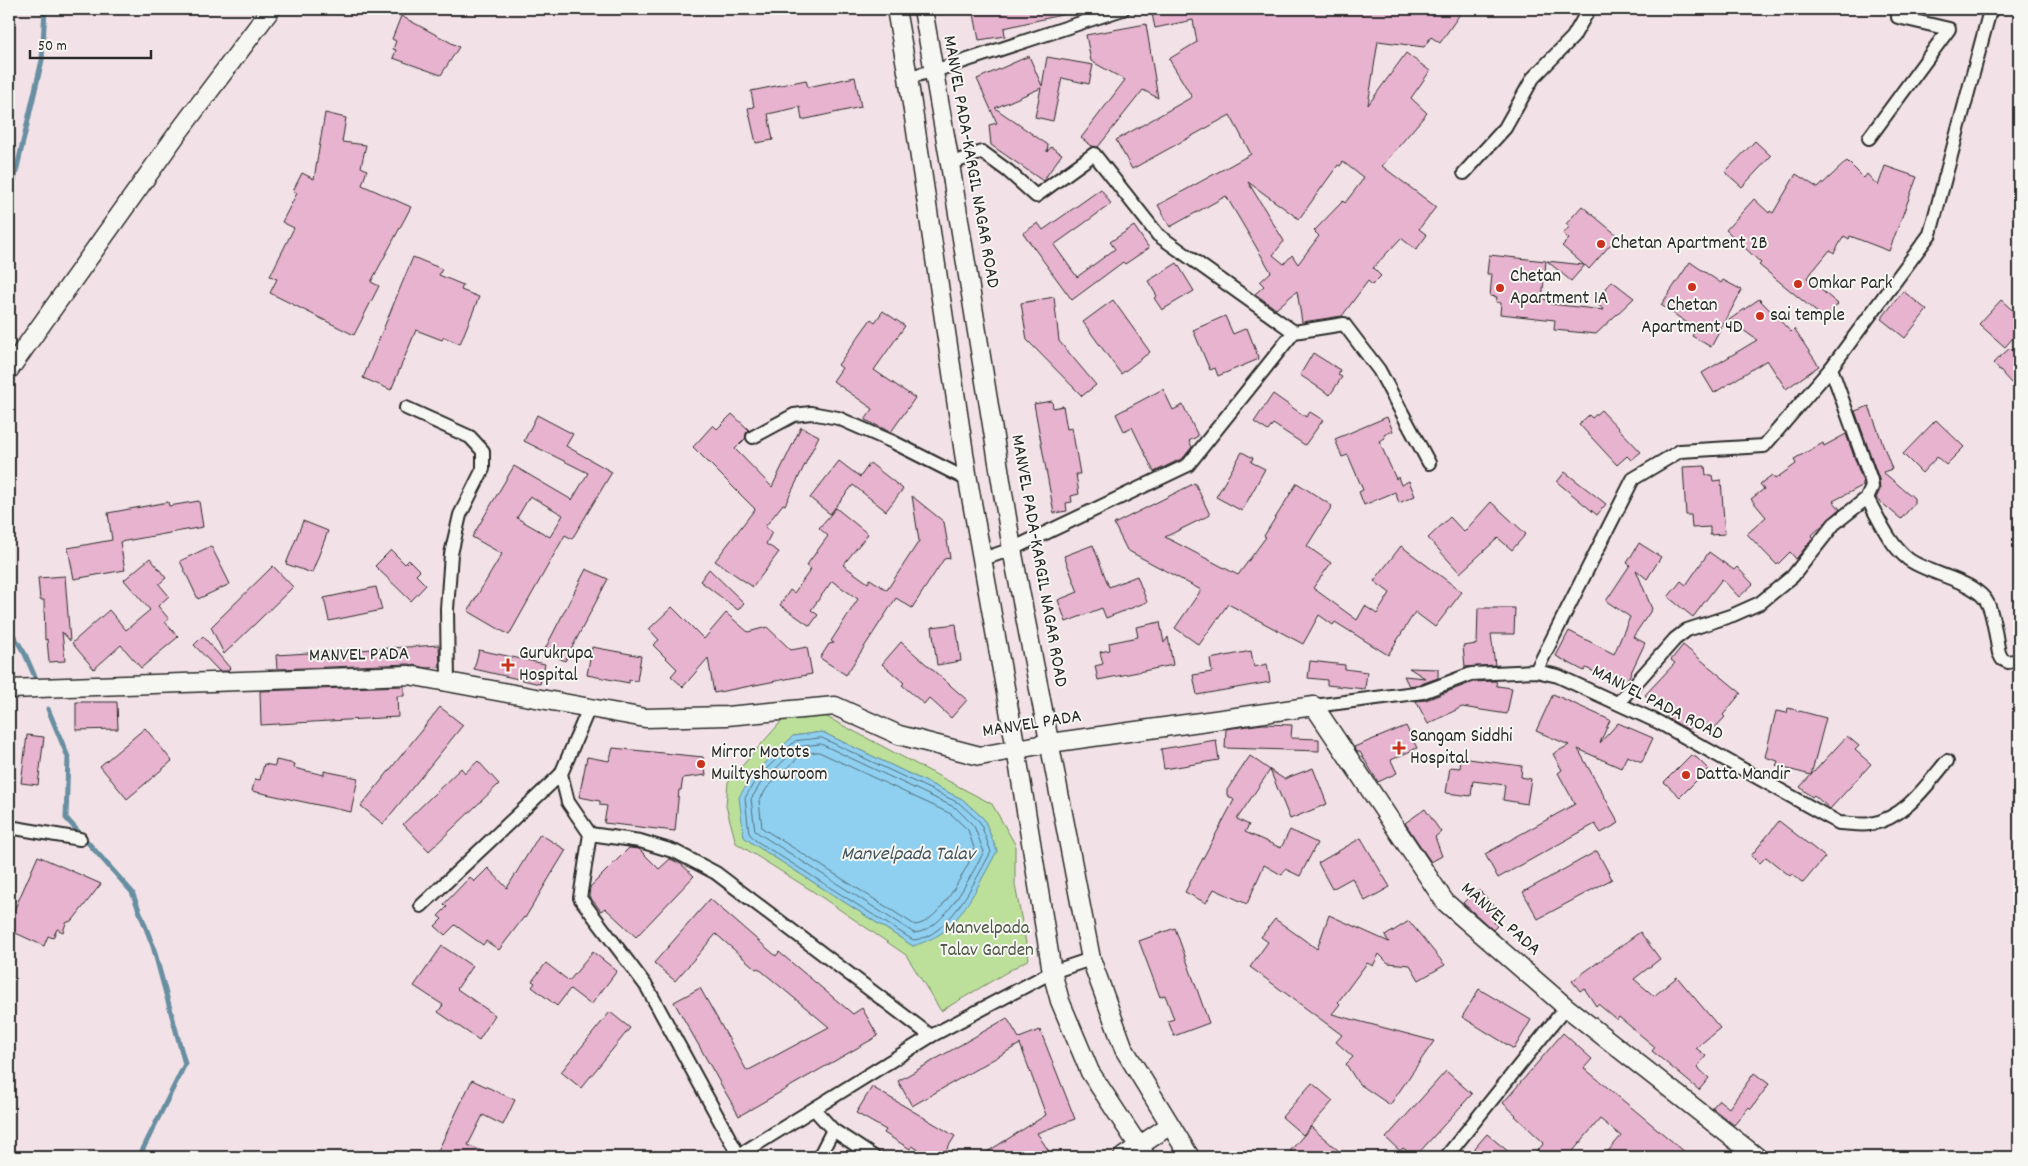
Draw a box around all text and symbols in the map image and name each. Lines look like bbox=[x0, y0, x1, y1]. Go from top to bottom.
scale bar bbox=[30, 28, 151, 60]
street label: MANVEL PADA-KARGIL NAGAR ROAD bbox=[934, 34, 1006, 291]
text: 50 m bbox=[38, 36, 67, 58]
place label: Chetan Apartment 2B bbox=[1611, 231, 1767, 258]
marker: Chetan Apartment 2B bbox=[1595, 238, 1607, 250]
place label: Chetan Apartment 1A bbox=[1510, 264, 1608, 313]
place label: Omkar Park bbox=[1808, 271, 1893, 298]
marker: Omkar Park bbox=[1792, 278, 1804, 290]
marker: Chetan Apartment 4D bbox=[1686, 281, 1698, 293]
marker: Chetan Apartment 1A bbox=[1494, 282, 1506, 294]
place label: Chetan Apartment 4D bbox=[1641, 293, 1743, 342]
place label: sai temple bbox=[1770, 303, 1845, 330]
marker: sai temple bbox=[1754, 310, 1766, 322]
street label: MANVEL PADA-KARGIL NAGAR ROAD bbox=[1002, 433, 1074, 690]
place label: Gurukrupa Hospital bbox=[519, 641, 594, 690]
street label: MANVEL PADA bbox=[309, 642, 409, 670]
marker: Gurukrupa Hospital bbox=[501, 658, 515, 672]
street label: MANVEL PADA ROAD bbox=[1586, 659, 1728, 749]
street label: MANVEL PADA bbox=[981, 704, 1083, 746]
place label: Sangam Siddhi Hospital bbox=[1410, 724, 1513, 773]
place label: Mirror Motots Muiltyshowroom bbox=[711, 740, 827, 789]
marker: Sangam Siddhi Hospital bbox=[1392, 741, 1406, 755]
marker: Mirror Motots Muiltyshowroom bbox=[695, 758, 707, 770]
place label: Datta Mandir bbox=[1696, 762, 1790, 789]
marker: Datta Mandir bbox=[1680, 769, 1692, 781]
water label: Manvelpada Talav bbox=[841, 841, 978, 869]
street label: MANVEL PADA bbox=[1454, 877, 1546, 963]
park label: Manvelpada Talav Garden bbox=[940, 916, 1034, 965]

